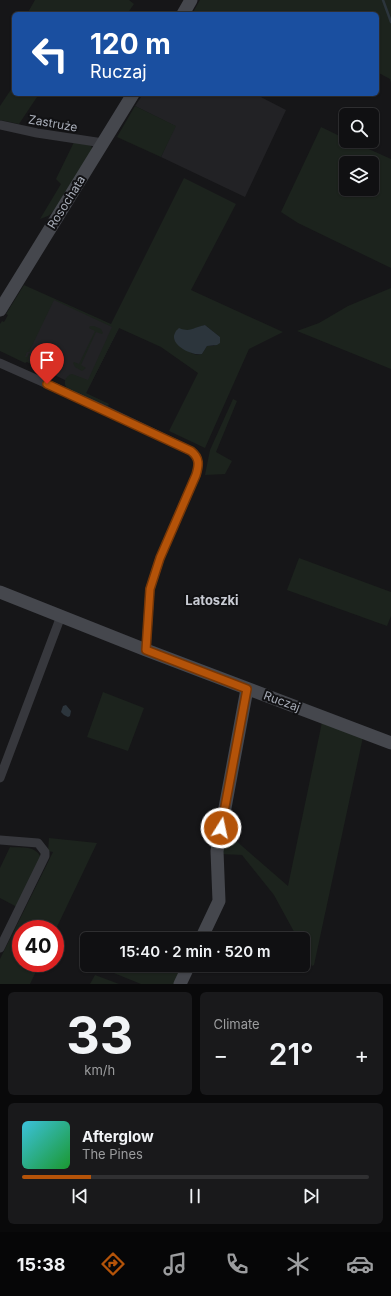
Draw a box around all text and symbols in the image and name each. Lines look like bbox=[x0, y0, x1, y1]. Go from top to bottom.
text: 120 m bbox=[90, 27, 171, 61]
icon: left bbox=[24, 28, 76, 80]
text: Ruczaj bbox=[90, 61, 147, 82]
map controls bbox=[339, 108, 379, 196]
button: search bbox=[339, 108, 379, 148]
street label: Zastruże bbox=[27, 111, 79, 135]
button: layers bbox=[339, 156, 379, 196]
street label: Rosochata bbox=[44, 173, 88, 231]
pin bbox=[30, 343, 64, 384]
icon: arrive bbox=[36, 349, 58, 371]
district label: Latoszki bbox=[185, 592, 239, 608]
street label: Ruczaj bbox=[262, 687, 302, 715]
position arrow bbox=[200, 807, 242, 849]
speed limit sign: 40 bbox=[12, 920, 64, 972]
text: 15:40 · 2 min · 520 m bbox=[120, 942, 270, 961]
text: 33 bbox=[66, 1004, 133, 1067]
text: Climate bbox=[214, 1016, 260, 1032]
text: 21° bbox=[269, 1036, 314, 1072]
text: − bbox=[214, 1042, 228, 1068]
text: + bbox=[354, 1042, 369, 1068]
text: km/h bbox=[84, 1062, 115, 1078]
text: Afterglow bbox=[82, 1127, 154, 1146]
text: The Pines bbox=[82, 1146, 143, 1162]
icon: previous bbox=[69, 1185, 91, 1207]
icon: pause bbox=[184, 1185, 206, 1207]
icon: next bbox=[300, 1185, 322, 1207]
icon: directions bbox=[99, 1250, 127, 1278]
icon: music bbox=[161, 1250, 189, 1278]
icon: phone bbox=[223, 1250, 251, 1278]
icon: climate bbox=[284, 1250, 312, 1278]
icon: car bbox=[346, 1250, 374, 1278]
text: 15:38 bbox=[17, 1254, 65, 1275]

